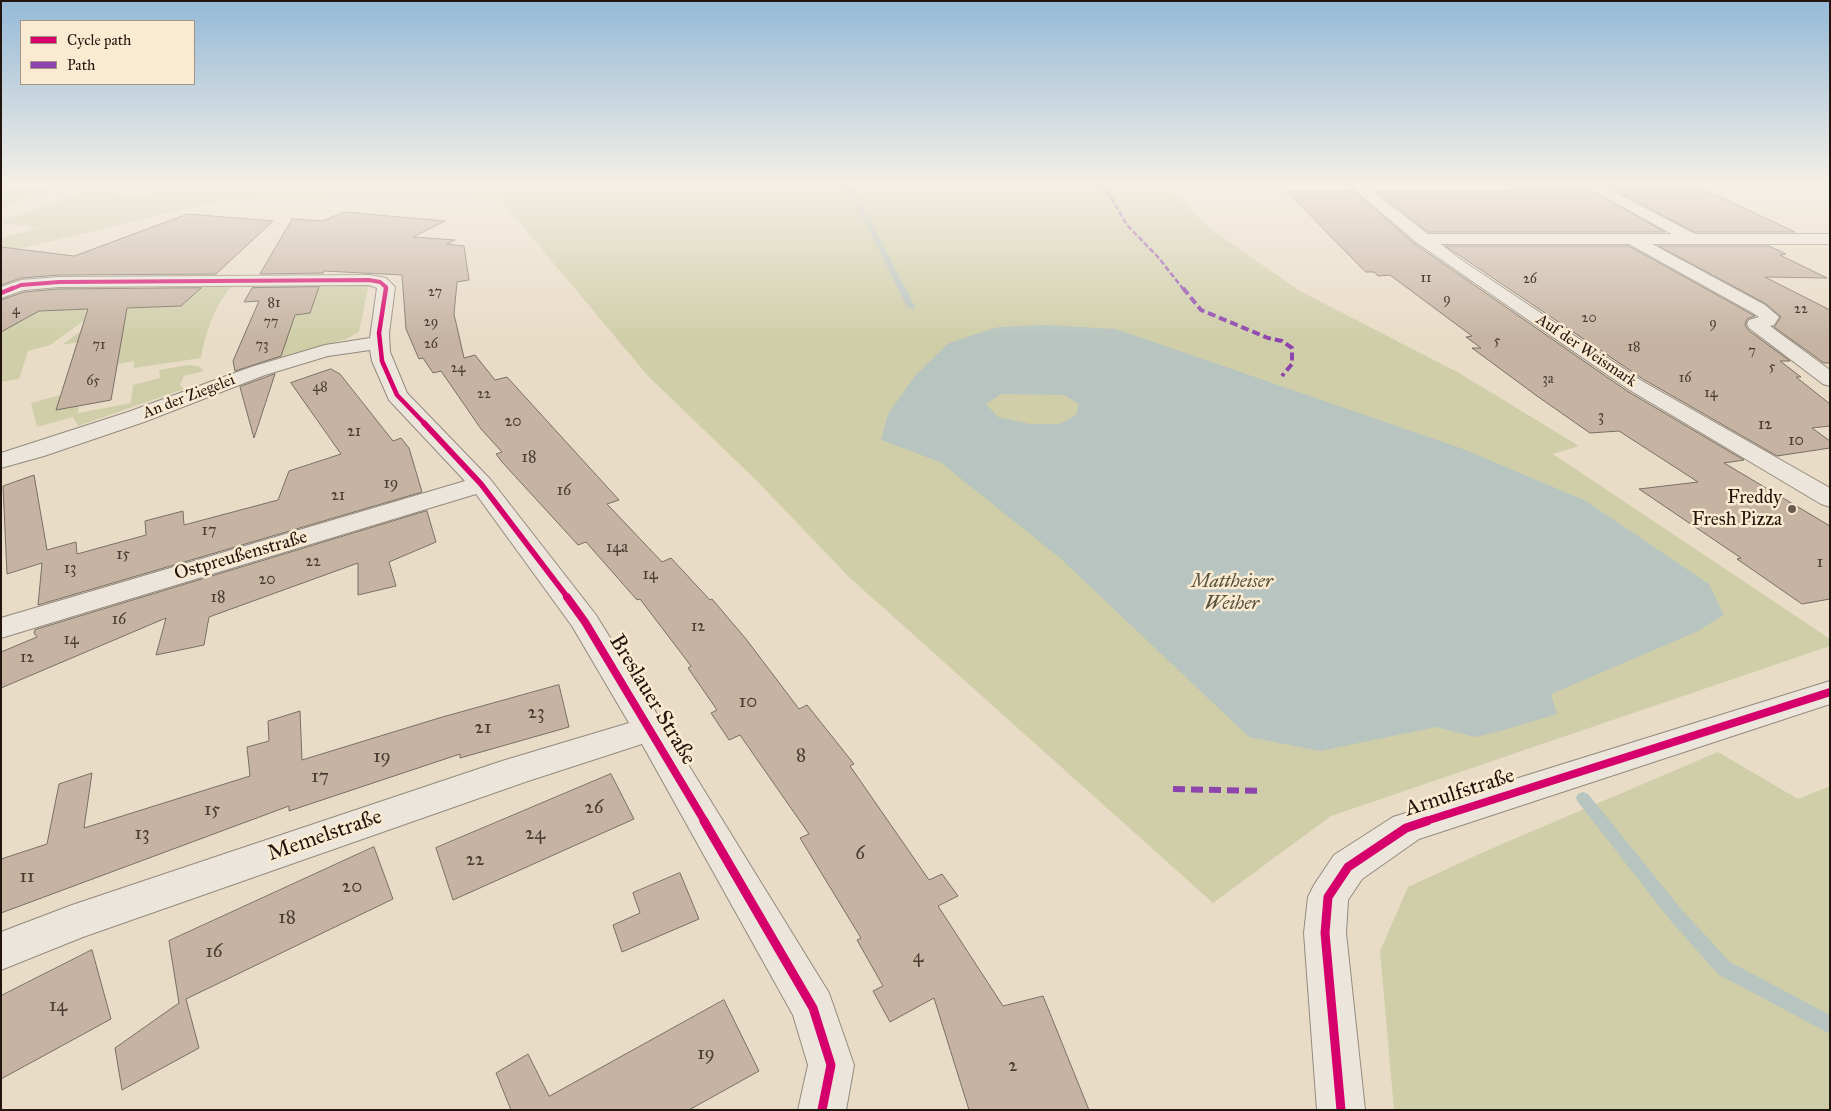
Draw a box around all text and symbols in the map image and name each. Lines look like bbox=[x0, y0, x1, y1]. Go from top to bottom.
legend bbox=[20, 20, 195, 85]
text: Cycle path bbox=[67, 31, 131, 49]
text: Path bbox=[67, 56, 95, 74]
house number: 11 bbox=[1420, 271, 1432, 287]
house number: 26 bbox=[1523, 272, 1537, 288]
house number: 27 bbox=[428, 285, 442, 301]
house number: 9 bbox=[1443, 292, 1451, 308]
house number: 81 bbox=[268, 296, 280, 312]
house number: 22 bbox=[1794, 302, 1808, 318]
house number: 4 bbox=[12, 303, 20, 319]
street label: Auf der Weismark bbox=[1532, 310, 1640, 392]
house number: 20 bbox=[1581, 311, 1597, 327]
house number: 77 bbox=[264, 315, 278, 331]
house number: 29 bbox=[424, 315, 438, 331]
house number: 9 bbox=[1709, 316, 1717, 332]
house number: 5 bbox=[1494, 334, 1500, 350]
house number: 26 bbox=[424, 337, 438, 353]
house number: 71 bbox=[92, 338, 106, 354]
house number: 73 bbox=[255, 338, 269, 354]
house number: 18 bbox=[1628, 340, 1640, 356]
house number: 7 bbox=[1748, 344, 1756, 360]
house number: 5 bbox=[1769, 360, 1775, 376]
house number: 24 bbox=[451, 361, 465, 377]
street label: An der Ziegelei bbox=[140, 371, 238, 423]
house number: 16 bbox=[1679, 371, 1691, 387]
house number: 3a bbox=[1542, 372, 1554, 388]
house number: 65 bbox=[86, 374, 100, 390]
house number: 48 bbox=[312, 380, 328, 396]
house number: 14 bbox=[1704, 386, 1718, 402]
house number: 22 bbox=[477, 387, 491, 403]
house number: 3 bbox=[1598, 407, 1604, 427]
house number: 20 bbox=[504, 412, 522, 432]
house number: 12 bbox=[1758, 415, 1772, 435]
house number: 21 bbox=[347, 422, 361, 442]
house number: 10 bbox=[1788, 431, 1804, 451]
house number: 18 bbox=[522, 448, 536, 468]
house number: 19 bbox=[384, 474, 398, 494]
house number: 16 bbox=[557, 481, 571, 501]
house number: 21 bbox=[331, 486, 345, 506]
place label: Freddy Fresh Pizza bbox=[1692, 487, 1782, 531]
marker: Freddy Fresh Pizza bbox=[1786, 503, 1798, 515]
house number: 17 bbox=[202, 521, 216, 541]
street label: Ostpreußenstraße bbox=[172, 526, 310, 586]
house number: 14a bbox=[606, 538, 628, 558]
house number: 15 bbox=[116, 545, 130, 565]
house number: 22 bbox=[305, 552, 321, 572]
house number: 1 bbox=[1817, 553, 1823, 573]
house number: 13 bbox=[64, 559, 76, 579]
house number: 14 bbox=[642, 565, 658, 585]
house number: 20 bbox=[258, 570, 276, 590]
park label: Mattheiser Weiher bbox=[1191, 571, 1273, 615]
house number: 18 bbox=[211, 588, 225, 608]
house number: 16 bbox=[112, 610, 126, 630]
house number: 12 bbox=[691, 617, 705, 637]
house number: 14 bbox=[63, 630, 79, 650]
street label: Breslauer Straße bbox=[603, 630, 701, 770]
house number: 12 bbox=[20, 648, 34, 668]
house number: 10 bbox=[739, 691, 757, 713]
house number: 23 bbox=[528, 702, 544, 724]
house number: 21 bbox=[475, 717, 491, 739]
house number: 8 bbox=[796, 745, 806, 767]
house number: 19 bbox=[373, 746, 391, 768]
street label: Arnulfstraße bbox=[1402, 763, 1518, 823]
house number: 17 bbox=[311, 766, 329, 788]
house number: 26 bbox=[584, 797, 604, 819]
house number: 15 bbox=[204, 799, 220, 821]
street label: Memelstraße bbox=[264, 804, 386, 868]
house number: 13 bbox=[134, 823, 150, 845]
house number: 24 bbox=[525, 823, 545, 845]
house number: 6 bbox=[855, 843, 865, 865]
house number: 22 bbox=[466, 849, 484, 871]
house number: 11 bbox=[19, 866, 35, 888]
house number: 20 bbox=[342, 876, 362, 898]
house number: 18 bbox=[278, 907, 296, 929]
house number: 16 bbox=[205, 941, 223, 963]
house number: 4 bbox=[913, 946, 923, 968]
house number: 14 bbox=[49, 995, 67, 1017]
house number: 19 bbox=[697, 1043, 715, 1065]
house number: 2 bbox=[1008, 1055, 1018, 1077]

